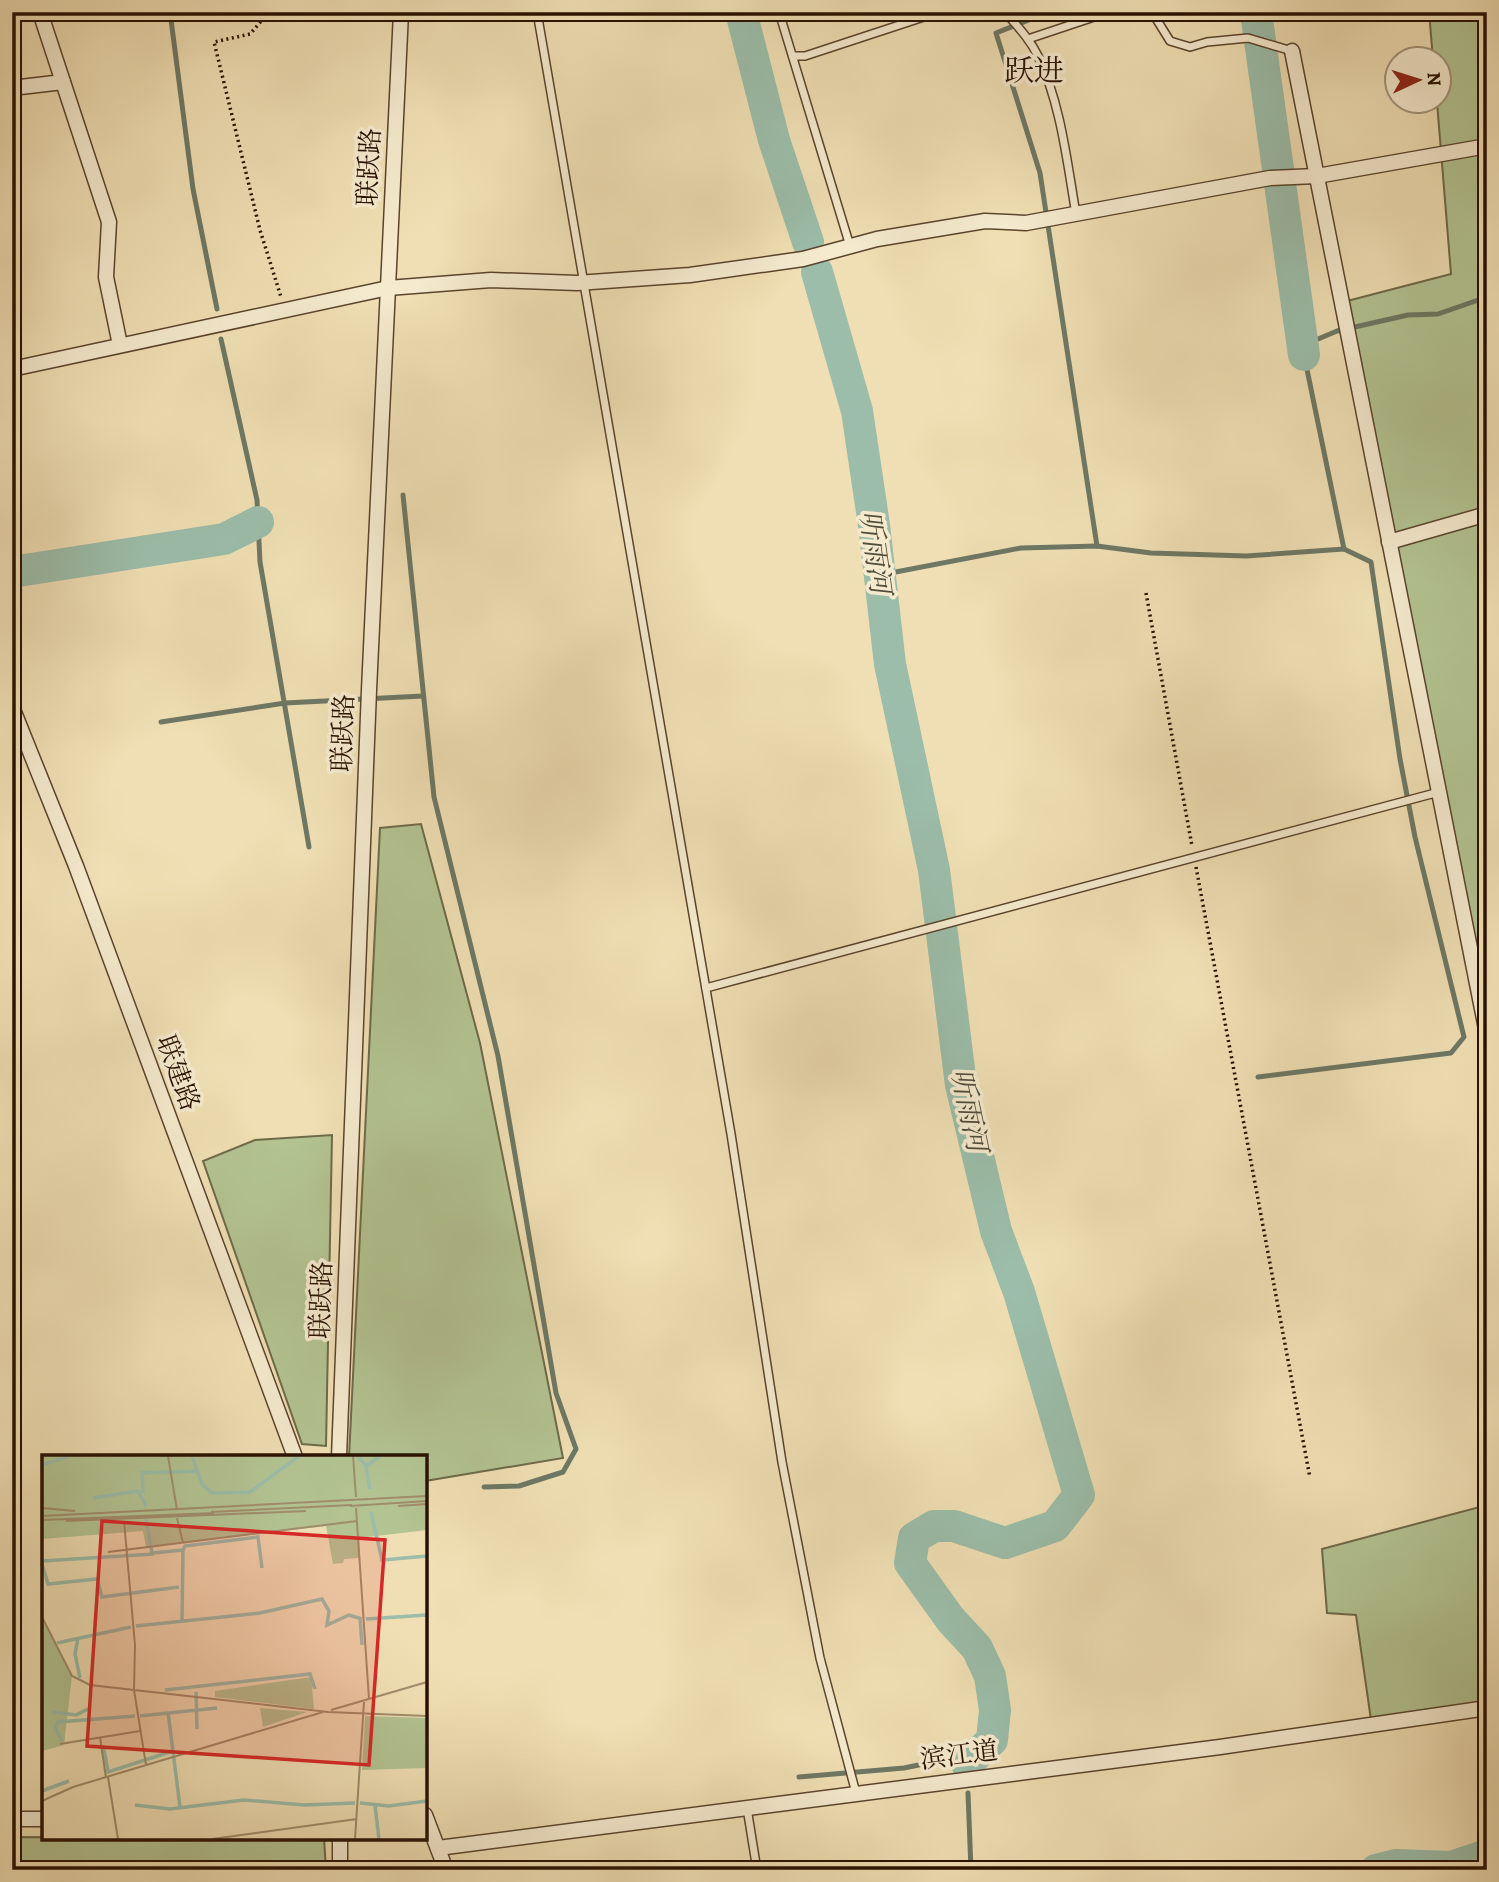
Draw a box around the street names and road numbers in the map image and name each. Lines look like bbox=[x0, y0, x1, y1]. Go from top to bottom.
street label: 联跃路 bbox=[349, 127, 389, 207]
street label: 联跃路 bbox=[324, 693, 362, 773]
street label: 联建路 bbox=[148, 1030, 208, 1116]
street label: 联跃路 bbox=[302, 1260, 340, 1340]
street label: 滨江道 bbox=[918, 1733, 1000, 1777]

